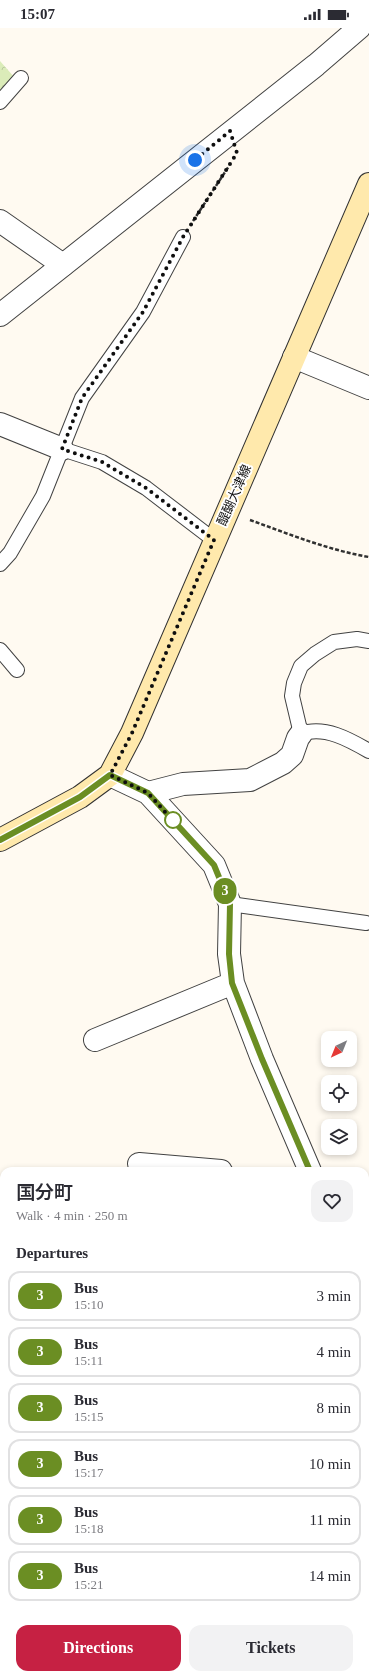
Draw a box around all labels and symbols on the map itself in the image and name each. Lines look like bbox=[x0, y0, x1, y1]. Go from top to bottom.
your location bbox=[185, 150, 205, 170]
street label: 醍醐大津線 bbox=[214, 462, 254, 528]
unlabelled marker bbox=[164, 811, 182, 829]
line badge: 3 bbox=[212, 878, 238, 904]
north arrow bbox=[321, 1031, 357, 1067]

